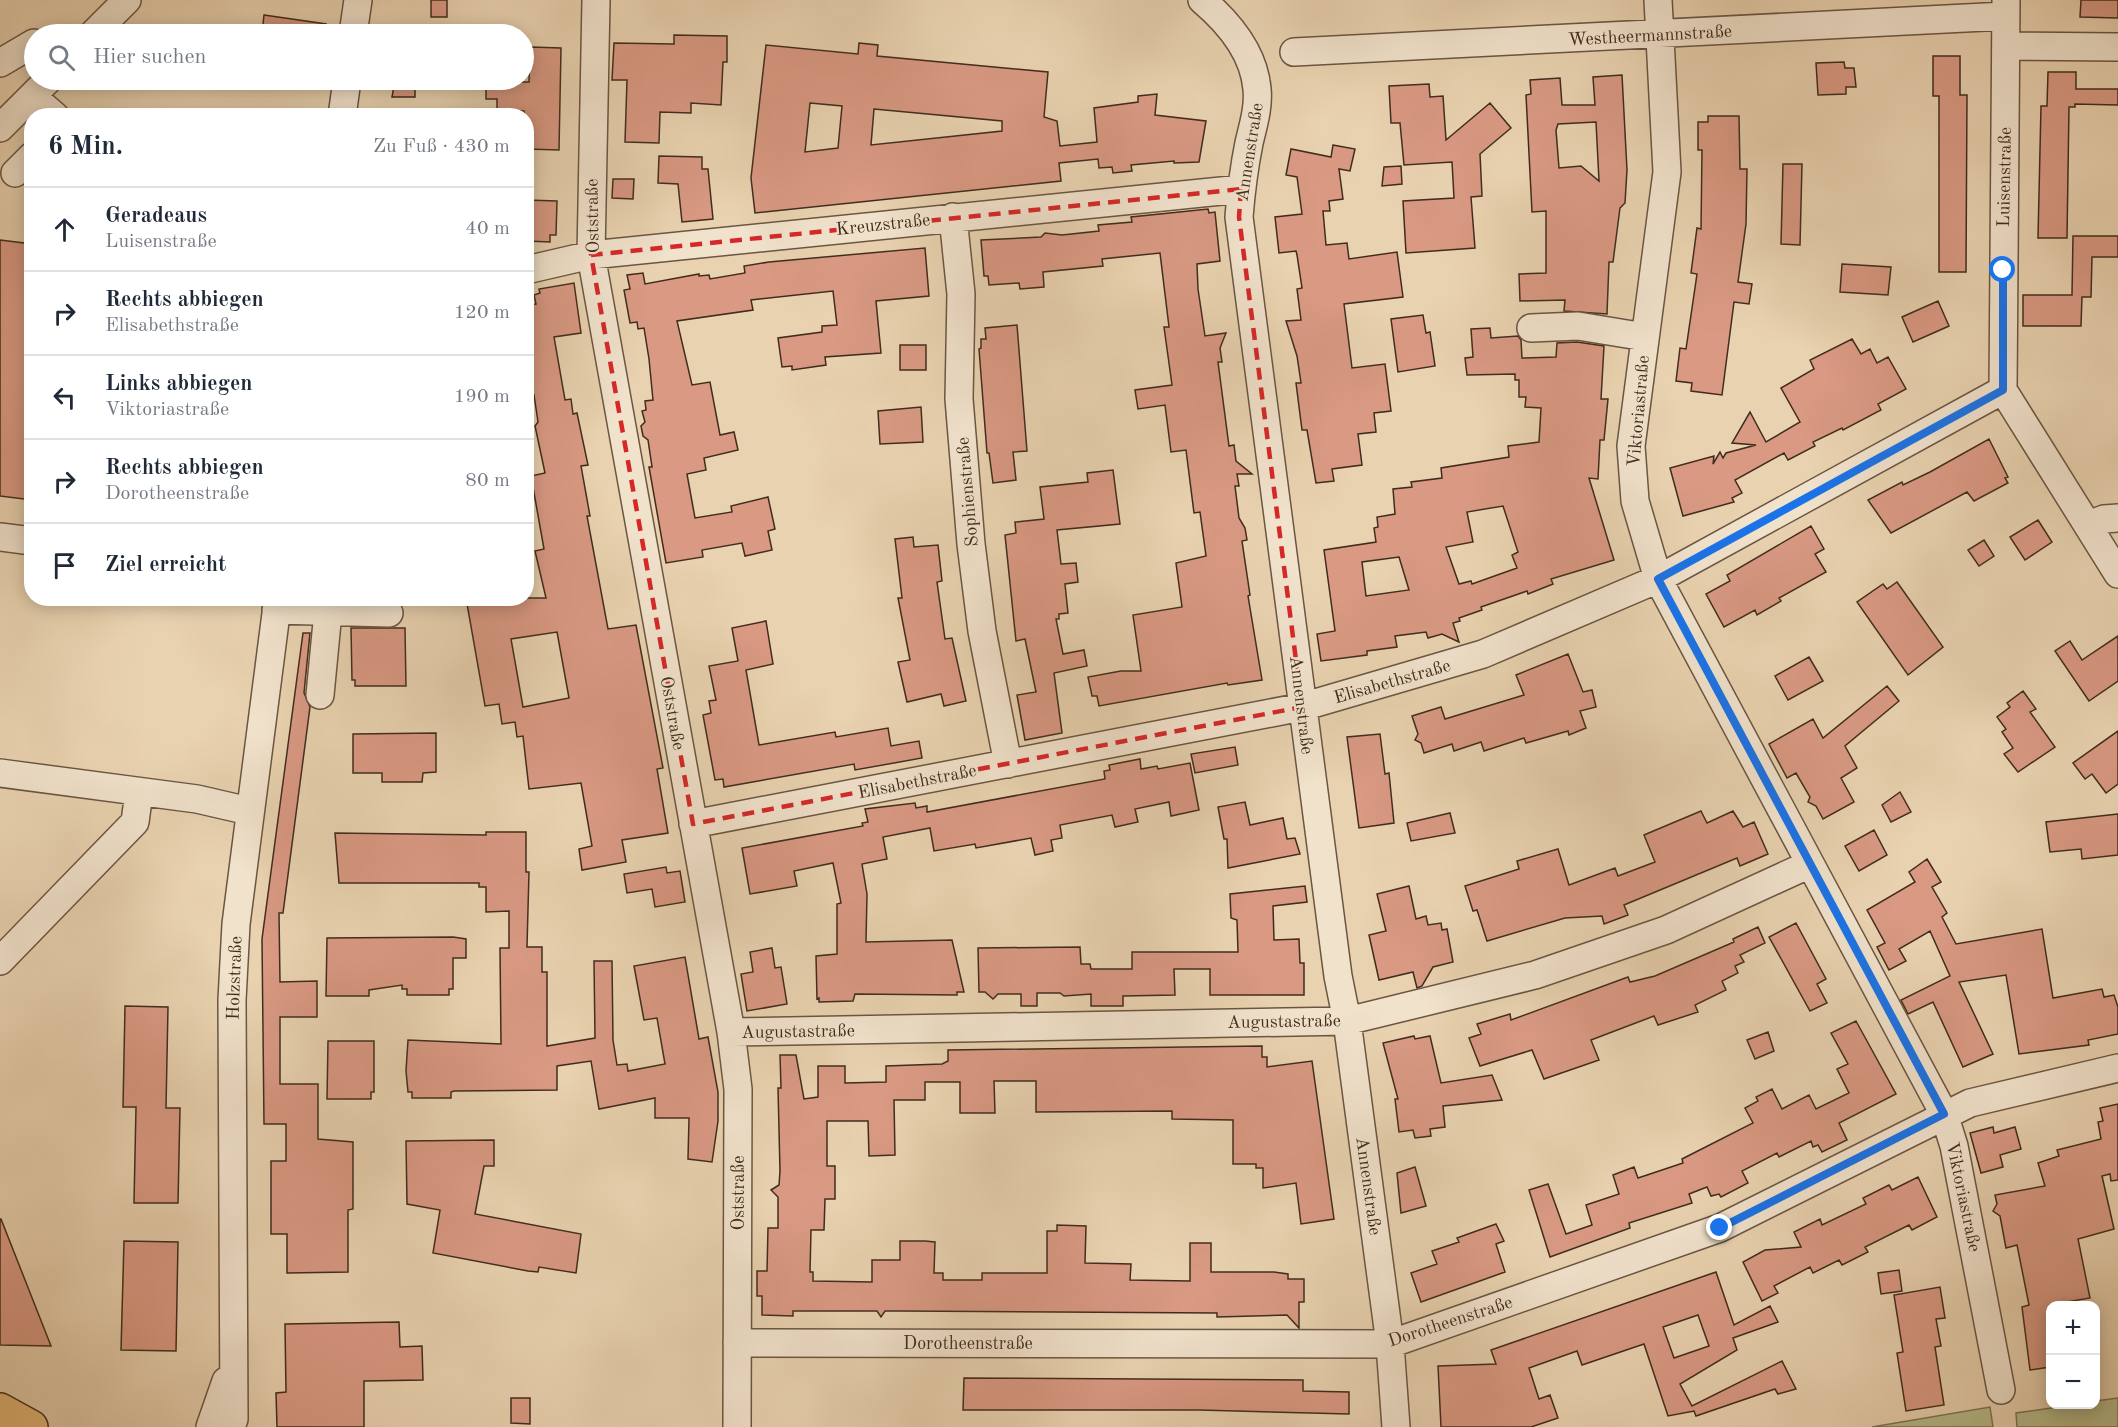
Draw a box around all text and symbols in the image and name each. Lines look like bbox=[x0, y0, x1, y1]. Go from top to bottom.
street label: Westheermannstraße bbox=[1568, 23, 1733, 49]
search box bbox=[24, 24, 534, 90]
icon: search bbox=[45, 41, 78, 74]
text: Hier suchen bbox=[93, 46, 206, 68]
street label: Annenstraße bbox=[1233, 102, 1267, 203]
street label: Luisenstraße bbox=[1995, 127, 2015, 227]
text: 6 Min. bbox=[48, 134, 123, 160]
text: Zu Fuß · 430 m bbox=[373, 137, 510, 157]
street label: Oststraße bbox=[583, 178, 603, 254]
text: Geradeaus bbox=[105, 205, 207, 227]
street label: Kreuzstraße bbox=[835, 211, 931, 239]
icon: ahead bbox=[48, 213, 81, 246]
text: 40 m bbox=[465, 219, 510, 239]
text: Luisenstraße bbox=[105, 232, 217, 252]
route start bbox=[1989, 256, 2015, 282]
text: Rechts abbiegen bbox=[105, 289, 264, 311]
icon: right bbox=[48, 297, 81, 330]
text: 120 m bbox=[454, 303, 510, 323]
text: Elisabethstraße bbox=[105, 316, 239, 336]
street label: Viktoriastraße bbox=[1625, 355, 1653, 468]
text: Links abbiegen bbox=[105, 373, 253, 395]
icon: left bbox=[48, 381, 81, 414]
text: 190 m bbox=[454, 387, 510, 407]
text: Viktoriastraße bbox=[105, 400, 229, 420]
street label: Sophienstraße bbox=[954, 436, 982, 548]
text: Rechts abbiegen bbox=[105, 457, 264, 479]
icon: right bbox=[48, 465, 81, 498]
text: 80 m bbox=[465, 471, 510, 491]
text: Dorotheenstraße bbox=[105, 484, 249, 504]
icon: arrive bbox=[48, 549, 81, 582]
text: Ziel erreicht bbox=[105, 554, 226, 576]
street label: Annenstraße bbox=[1286, 655, 1316, 756]
street label: Elisabethstraße bbox=[1332, 657, 1453, 707]
street label: Oststraße bbox=[657, 675, 687, 752]
street label: Elisabethstraße bbox=[856, 762, 978, 802]
street label: Holzstraße bbox=[225, 936, 245, 1020]
street label: Augustastraße bbox=[1227, 1012, 1341, 1032]
street label: Augustastraße bbox=[741, 1022, 855, 1042]
street label: Annenstraße bbox=[1352, 1136, 1384, 1237]
street label: Viktoriastraße bbox=[1943, 1141, 1983, 1254]
street label: Oststraße bbox=[730, 1156, 748, 1230]
route end bbox=[1706, 1214, 1732, 1240]
street label: Dorotheenstraße bbox=[1386, 1293, 1515, 1351]
map controls bbox=[2046, 1301, 2100, 1409]
button: + bbox=[2046, 1301, 2100, 1355]
street label: Dorotheenstraße bbox=[903, 1335, 1033, 1353]
button: − bbox=[2046, 1355, 2100, 1409]

